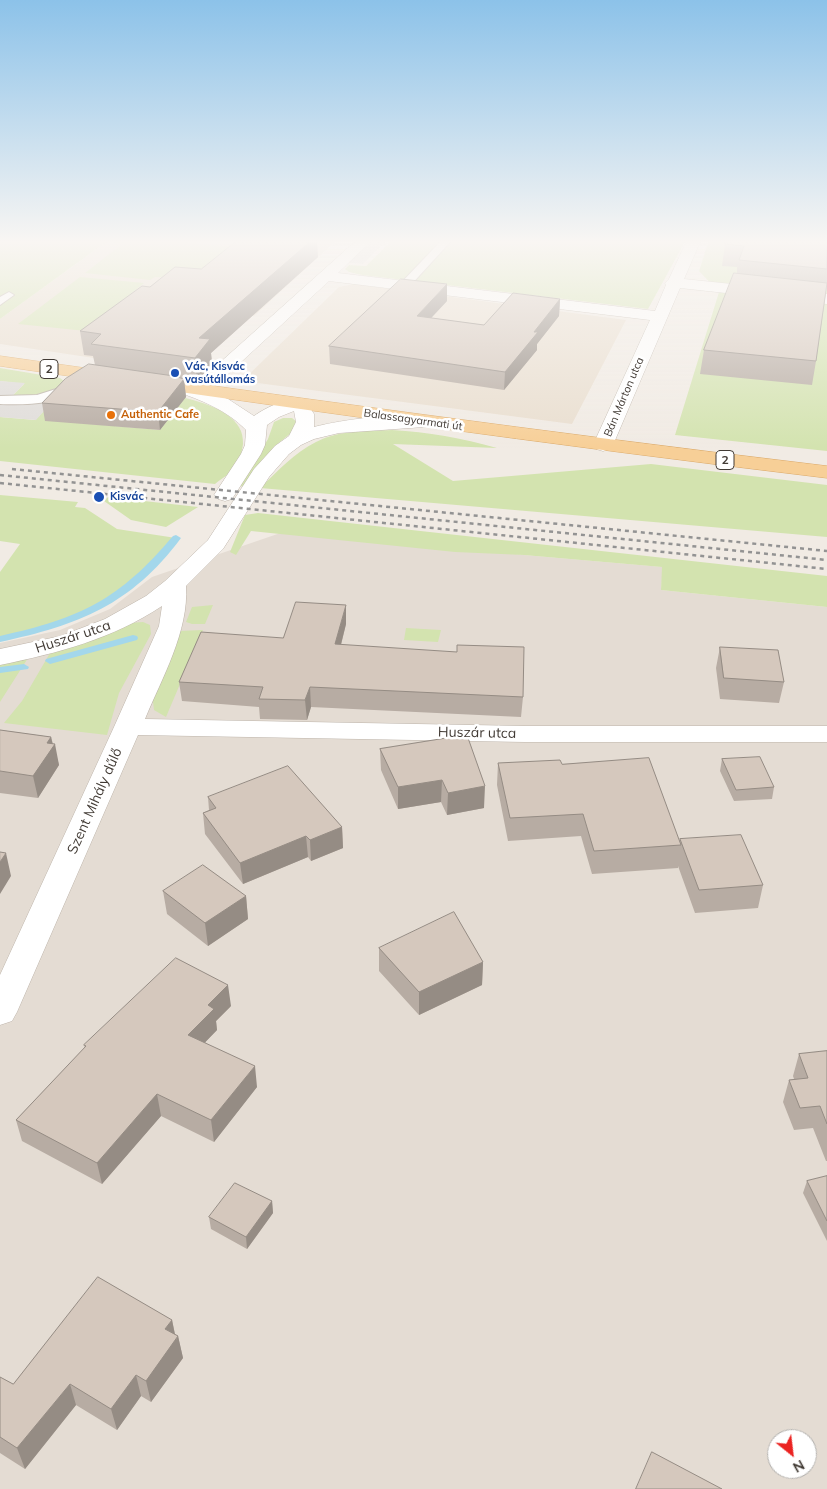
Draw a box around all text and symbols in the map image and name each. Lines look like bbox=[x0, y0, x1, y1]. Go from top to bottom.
street label: Bán Márton utca bbox=[601, 355, 647, 439]
road number: 2 bbox=[40, 359, 58, 378]
place label: Vác, Kisvác vasútállomás bbox=[185, 360, 255, 386]
marker: Vác, Kisvác vasútállomás bbox=[169, 367, 181, 379]
street label: Balassagyarmati út bbox=[363, 407, 463, 433]
place label: Authentic Cafe bbox=[121, 408, 199, 422]
marker: Authentic Cafe bbox=[105, 409, 117, 421]
road number: 2 bbox=[716, 450, 734, 470]
marker: Kisvác bbox=[92, 490, 106, 504]
place label: Kisvác bbox=[110, 490, 144, 504]
street label: Huszár utca bbox=[33, 617, 113, 657]
street label: Huszár utca bbox=[438, 724, 516, 742]
street label: Szent Mihály dűlő bbox=[64, 745, 126, 857]
north arrow bbox=[767, 1429, 817, 1479]
text: N bbox=[790, 1456, 808, 1477]

